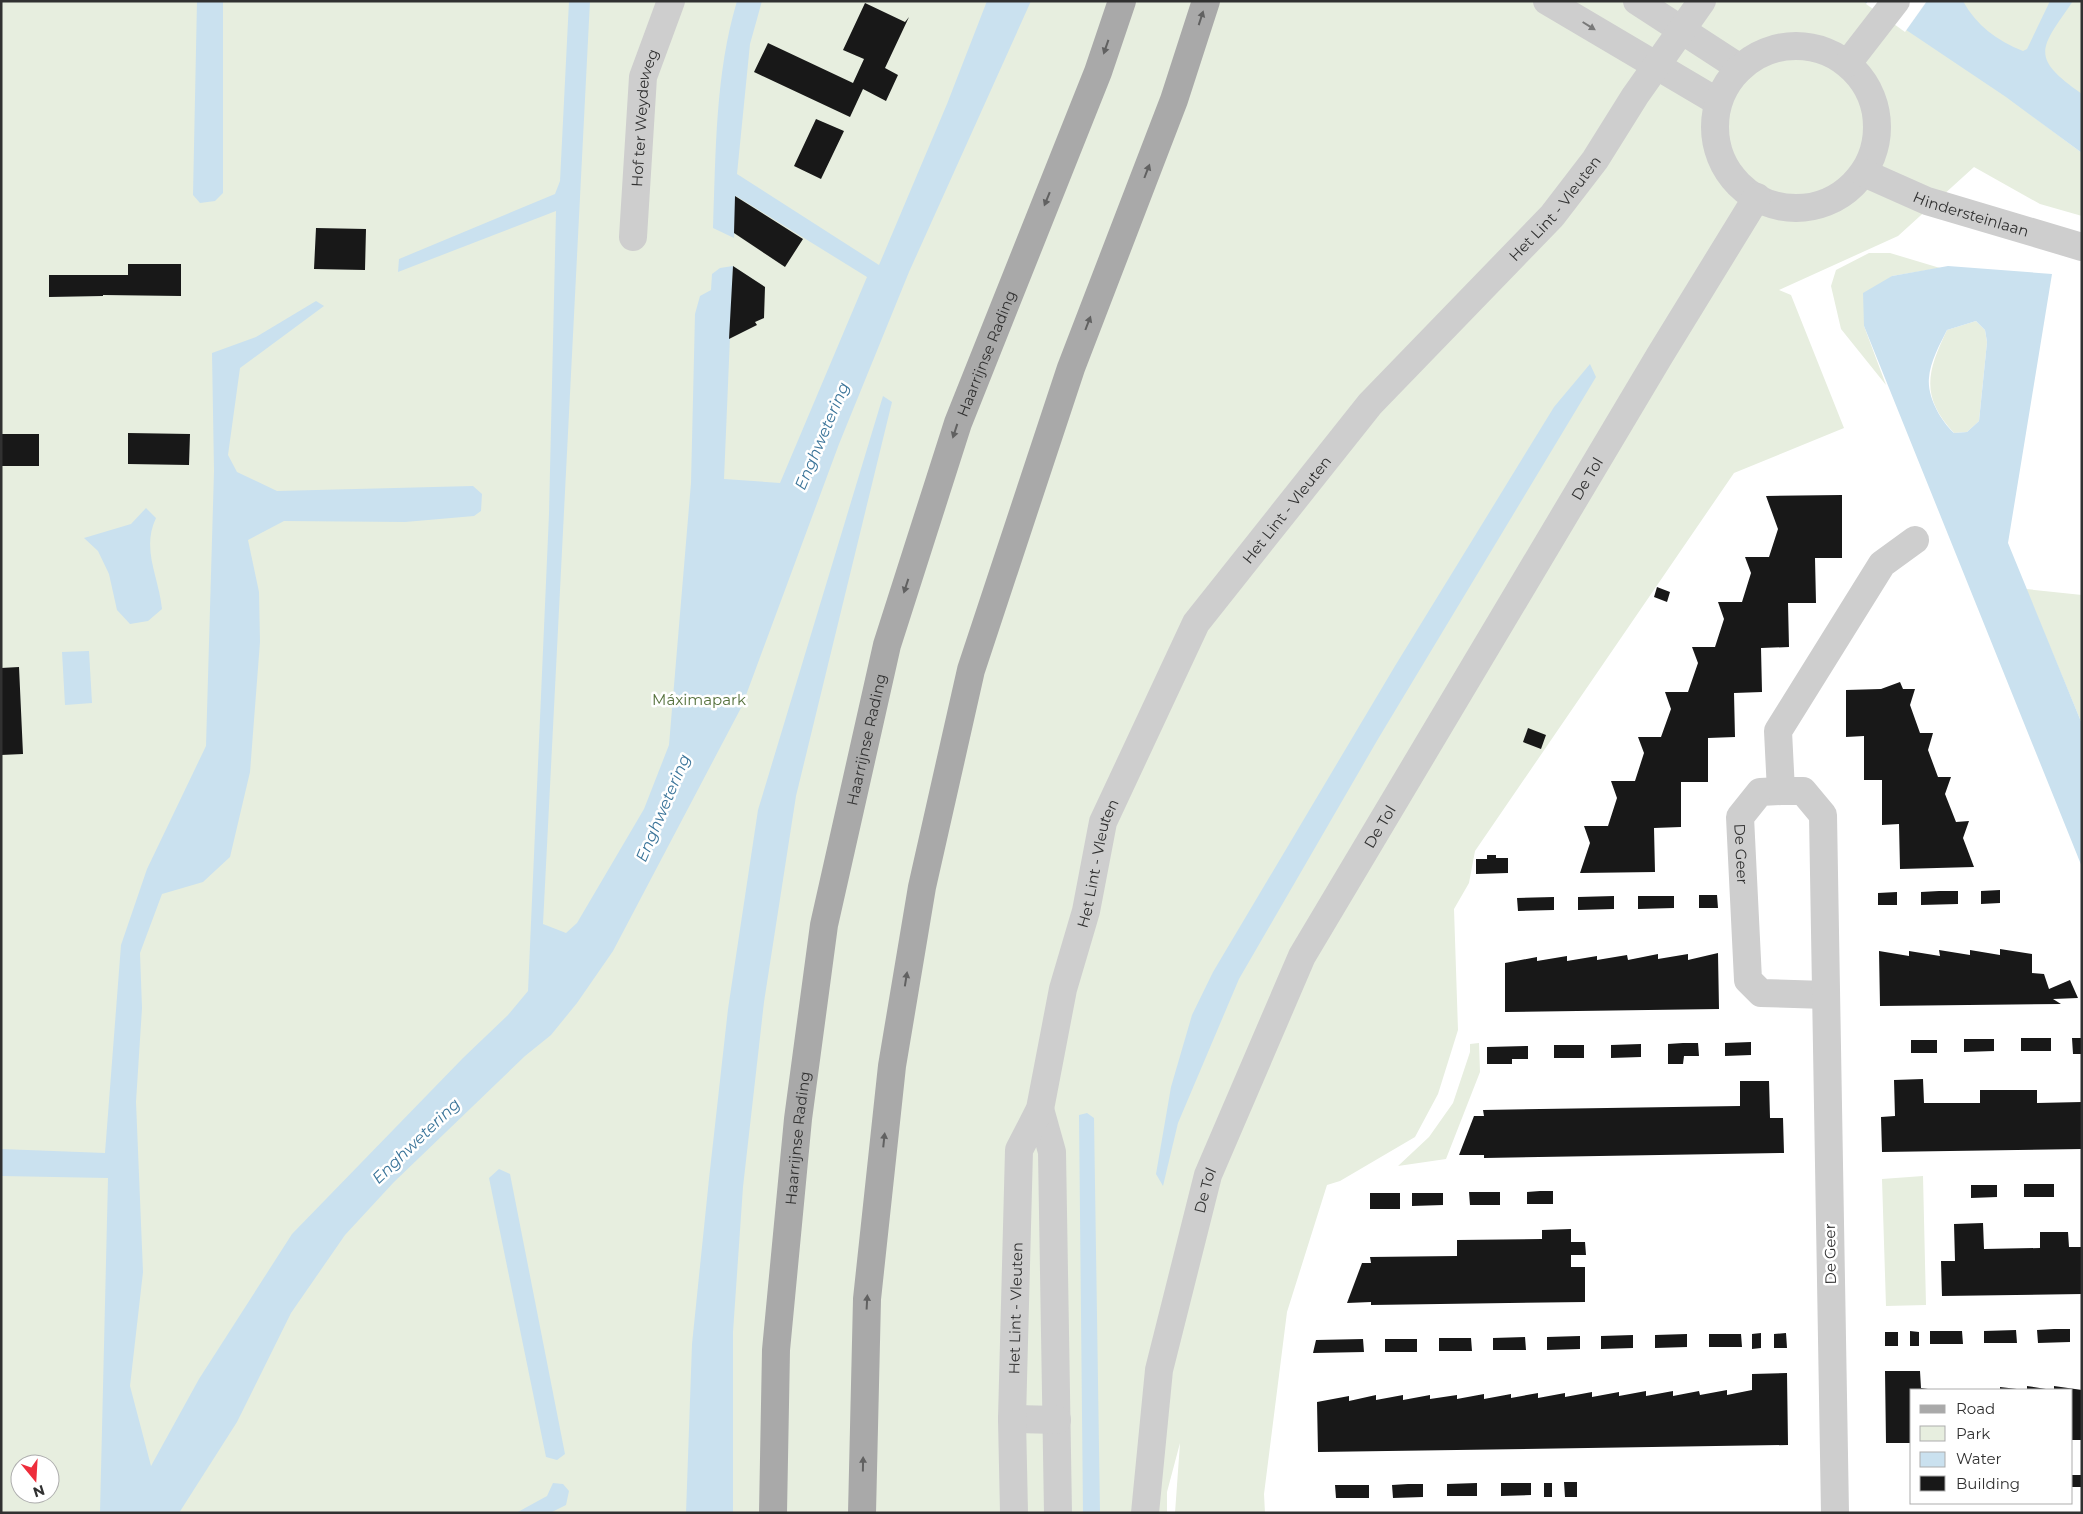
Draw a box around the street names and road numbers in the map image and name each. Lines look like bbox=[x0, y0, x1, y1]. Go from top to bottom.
street label: Hof ter Weydeweg bbox=[627, 46, 662, 187]
street label: Het Lint - Vleuten bbox=[1504, 152, 1605, 265]
street label: Hindersteinlaan bbox=[1910, 187, 2031, 240]
street label: Haarrijnse Rading bbox=[952, 287, 1020, 419]
street label: Het Lint - Vleuten bbox=[1238, 452, 1335, 567]
street label: De Tol bbox=[1566, 453, 1607, 503]
street label: Haarrijnse Rading bbox=[842, 672, 890, 807]
street label: Het Lint - Vleuten bbox=[1072, 795, 1122, 930]
street label: De Tol bbox=[1359, 801, 1399, 851]
street label: De Geer bbox=[1731, 823, 1753, 885]
street label: Haarrijnse Rading bbox=[780, 1070, 814, 1206]
street label: De Tol bbox=[1189, 1164, 1220, 1215]
street label: De Geer bbox=[1820, 1223, 1840, 1285]
street label: Het Lint - Vleuten bbox=[1004, 1242, 1026, 1375]

